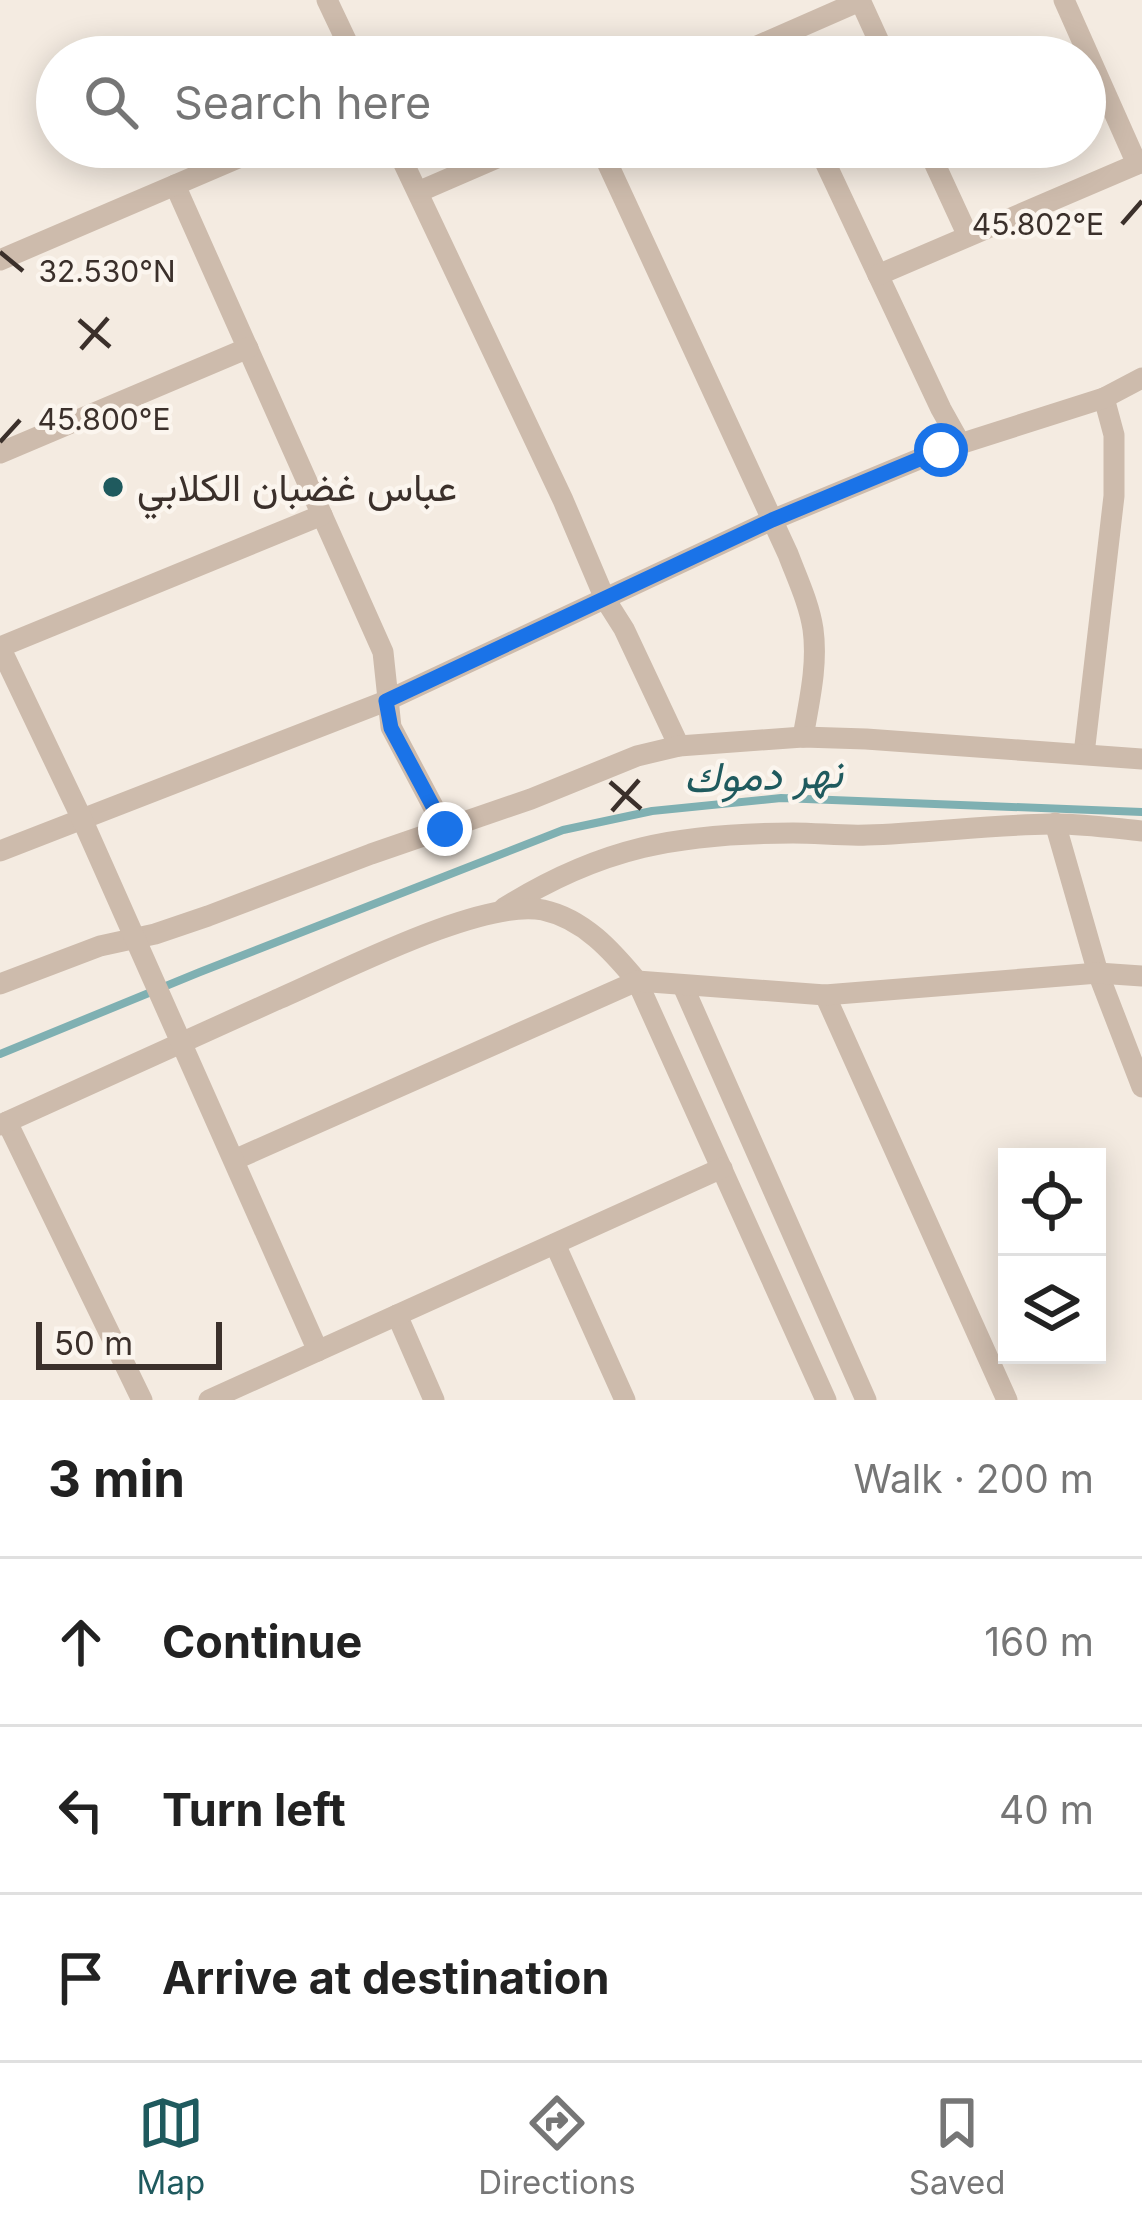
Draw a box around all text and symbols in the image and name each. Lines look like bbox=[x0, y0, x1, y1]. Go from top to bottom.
search box bbox=[36, 36, 1106, 168]
icon: search bbox=[78, 69, 144, 135]
text: Search here bbox=[174, 75, 431, 130]
text: 45.802°E bbox=[972, 206, 1104, 242]
text: 32.530°N bbox=[38, 253, 176, 289]
text: 45.800°E bbox=[38, 401, 170, 437]
route start bbox=[914, 423, 968, 477]
place label: عباس غضبان الكلابي bbox=[137, 463, 457, 519]
marker: عباس غضبان الكلابي bbox=[100, 474, 126, 500]
water label: نهر دموك bbox=[683, 746, 845, 805]
route end bbox=[418, 802, 472, 856]
map controls bbox=[998, 1148, 1106, 1364]
button: locate bbox=[998, 1148, 1106, 1256]
button: layers bbox=[998, 1256, 1106, 1364]
scale bar bbox=[36, 1316, 222, 1369]
text: 50 m bbox=[54, 1323, 133, 1363]
text: 3 min bbox=[48, 1448, 185, 1509]
text: Walk · 200 m bbox=[854, 1455, 1094, 1502]
icon: ahead bbox=[48, 1609, 114, 1675]
text: Continue bbox=[162, 1614, 362, 1669]
text: 160 m bbox=[984, 1618, 1094, 1665]
icon: left bbox=[48, 1777, 114, 1843]
text: Turn left bbox=[162, 1782, 346, 1837]
text: 40 m bbox=[999, 1786, 1094, 1833]
icon: arrive bbox=[48, 1945, 114, 2011]
text: Arrive at destination bbox=[162, 1950, 609, 2005]
tab: Map bbox=[137, 2090, 205, 2202]
tab: Directions bbox=[478, 2090, 636, 2202]
tab: Saved bbox=[909, 2090, 1005, 2202]

